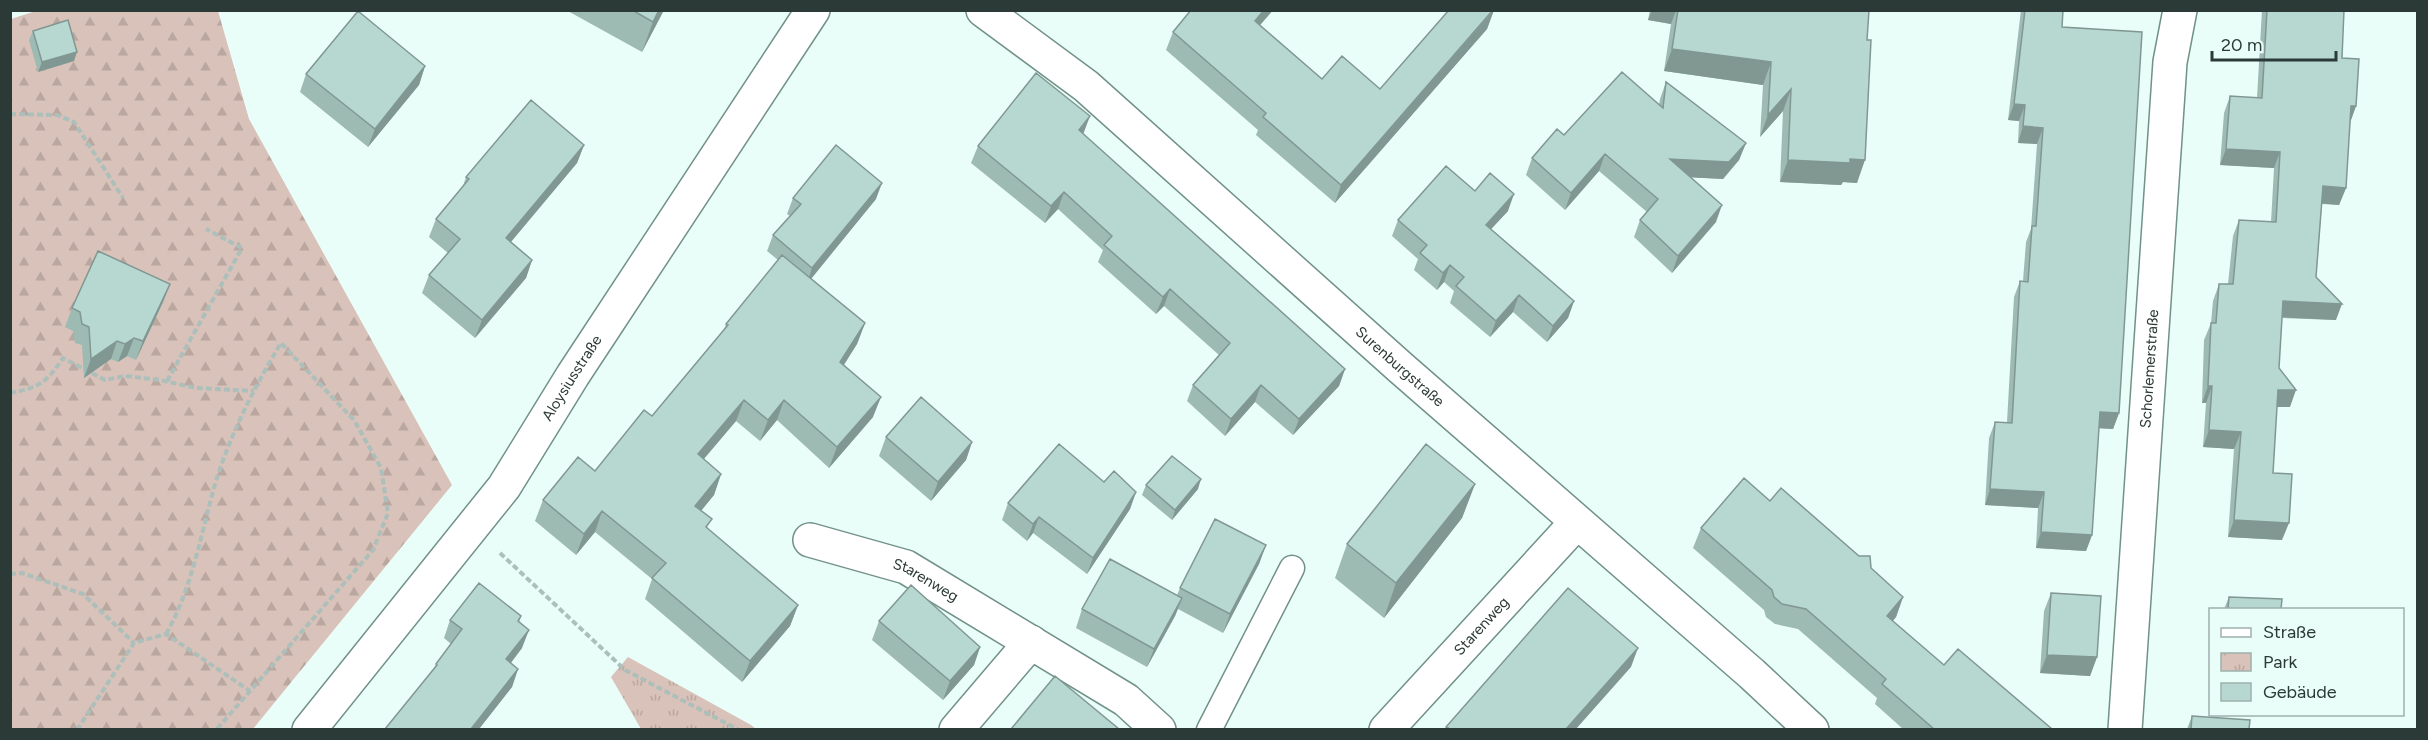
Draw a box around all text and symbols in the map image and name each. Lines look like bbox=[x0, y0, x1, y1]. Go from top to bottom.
scale bar bbox=[2212, 24, 2336, 62]
text: 20 m bbox=[2221, 34, 2262, 56]
street label: Schorlemerstraße bbox=[2136, 309, 2162, 429]
street label: Surenburgstraße bbox=[1352, 323, 1448, 411]
street label: Aloysiusstraße bbox=[538, 332, 606, 424]
street label: Starenweg bbox=[891, 555, 962, 606]
street label: Starenweg bbox=[1450, 593, 1513, 659]
legend bbox=[2209, 608, 2404, 716]
text: Straße bbox=[2263, 621, 2316, 643]
text: Park bbox=[2263, 651, 2298, 673]
text: Gebäude bbox=[2263, 681, 2337, 703]

